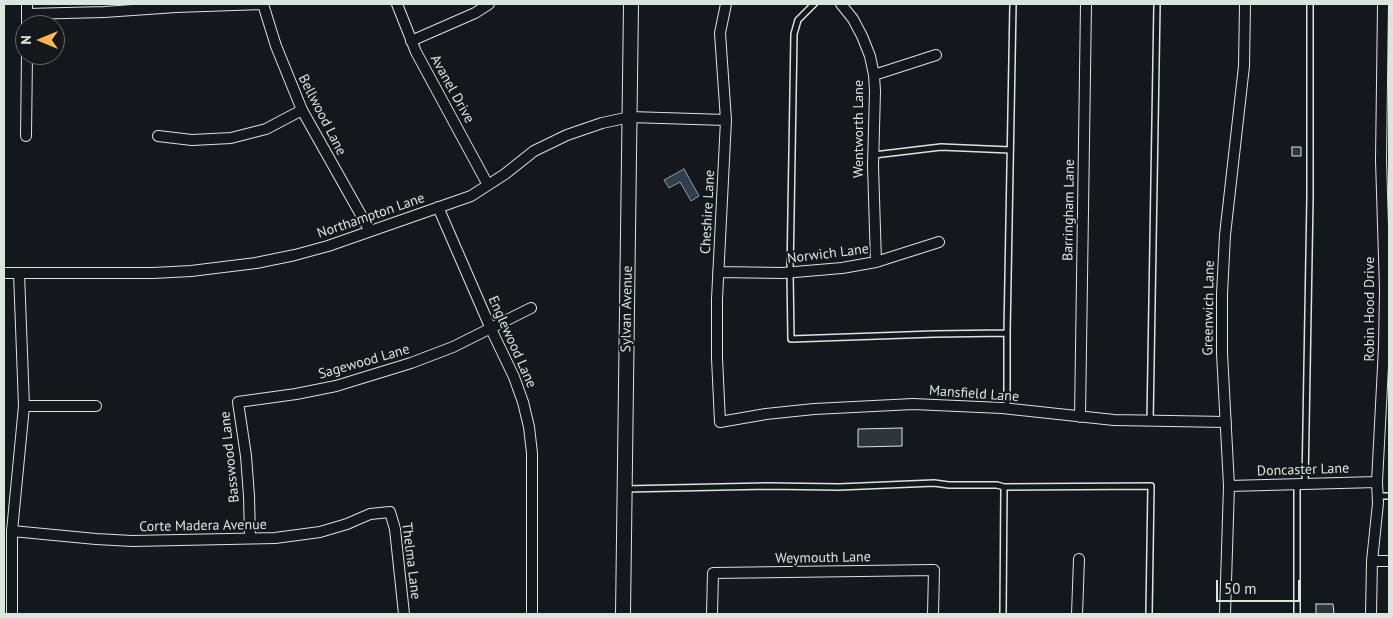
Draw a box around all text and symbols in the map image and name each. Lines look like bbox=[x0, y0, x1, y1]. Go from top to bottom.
north arrow bbox=[15, 15, 65, 65]
text: N bbox=[17, 35, 35, 45]
street label: Avanel Drive bbox=[426, 52, 478, 126]
street label: Bellwood Lane bbox=[294, 72, 350, 158]
street label: Wentworth Lane bbox=[851, 80, 867, 178]
street label: Barringham Lane bbox=[1060, 159, 1078, 261]
street label: Cheshire Lane bbox=[697, 169, 719, 255]
street label: Northampton Lane bbox=[315, 190, 427, 242]
street label: Norwich Lane bbox=[786, 241, 870, 267]
street label: Robin Hood Drive bbox=[1362, 257, 1378, 361]
street label: Greenwich Lane bbox=[1200, 260, 1218, 356]
street label: Sylvan Avenue bbox=[618, 265, 636, 353]
street label: Englewood Lane bbox=[484, 293, 540, 391]
street label: Sagewood Lane bbox=[317, 341, 411, 383]
street label: Mansfield Lane bbox=[928, 382, 1020, 406]
street label: Basswood Lane bbox=[217, 410, 243, 504]
street label: Doncaster Lane bbox=[1257, 460, 1349, 480]
street label: Corte Madera Avenue bbox=[139, 516, 267, 536]
street label: Thelma Lane bbox=[398, 522, 424, 600]
street label: Weymouth Lane bbox=[775, 549, 871, 567]
scale bar bbox=[1218, 570, 1302, 602]
text: 50 m bbox=[1224, 579, 1257, 598]

